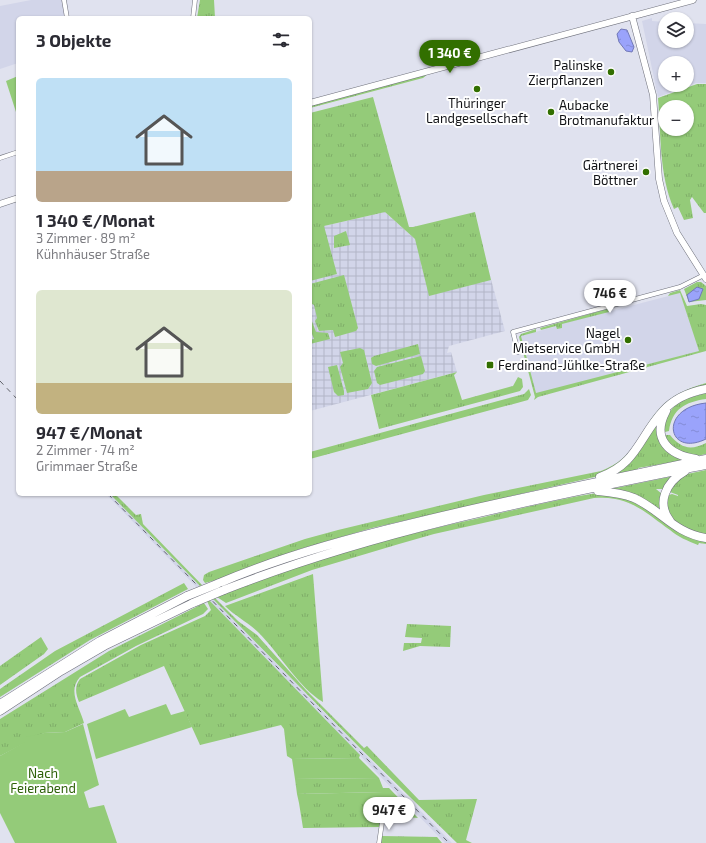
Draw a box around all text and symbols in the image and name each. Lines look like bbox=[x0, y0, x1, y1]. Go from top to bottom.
map controls bbox=[658, 12, 694, 136]
button: layers bbox=[658, 12, 694, 48]
icon: filters bbox=[270, 29, 292, 51]
text: 3 Objekte bbox=[36, 30, 111, 50]
pin: 1 340 € bbox=[413, 40, 487, 74]
text: 1 340 € bbox=[428, 45, 472, 61]
button: + bbox=[658, 56, 694, 92]
place label: Palinske Zierpflanzen bbox=[528, 57, 603, 88]
marker: Palinske Zierpflanzen bbox=[606, 67, 616, 77]
marker: Thüringer Landgesellschaft bbox=[472, 84, 482, 94]
place label: Thüringer Landgesellschaft bbox=[426, 95, 528, 126]
place label: Aubacke Brotmanufaktur bbox=[559, 97, 654, 128]
button: − bbox=[658, 100, 694, 136]
icon: home bbox=[128, 104, 200, 176]
marker: Aubacke Brotmanufaktur bbox=[546, 107, 556, 117]
place label: Gärtnerei Böttner bbox=[583, 157, 638, 188]
marker: Gärtnerei Böttner bbox=[641, 167, 651, 177]
text: 1 340 €/Monat bbox=[36, 210, 155, 230]
text: 3 Zimmer · 89 m² bbox=[36, 230, 135, 246]
text: Kühnhäuser Straße bbox=[36, 246, 150, 262]
pin: 746 € bbox=[582, 280, 638, 314]
text: 746 € bbox=[593, 285, 627, 301]
icon: home bbox=[128, 316, 200, 388]
place label: Nagel Mietservice GmbH bbox=[513, 325, 620, 356]
marker: Nagel Mietservice GmbH bbox=[623, 335, 633, 345]
place label: Ferdinand-Jühlke-Straße bbox=[498, 357, 645, 373]
marker: Ferdinand-Jühlke-Straße bbox=[485, 360, 495, 370]
text: 947 €/Monat bbox=[36, 422, 142, 442]
text: 2 Zimmer · 74 m² bbox=[36, 442, 135, 458]
text: Grimmaer Straße bbox=[36, 458, 138, 474]
park label: Nach Feierabend bbox=[10, 765, 76, 796]
pin: 947 € bbox=[361, 797, 417, 831]
text: 947 € bbox=[372, 802, 406, 818]

